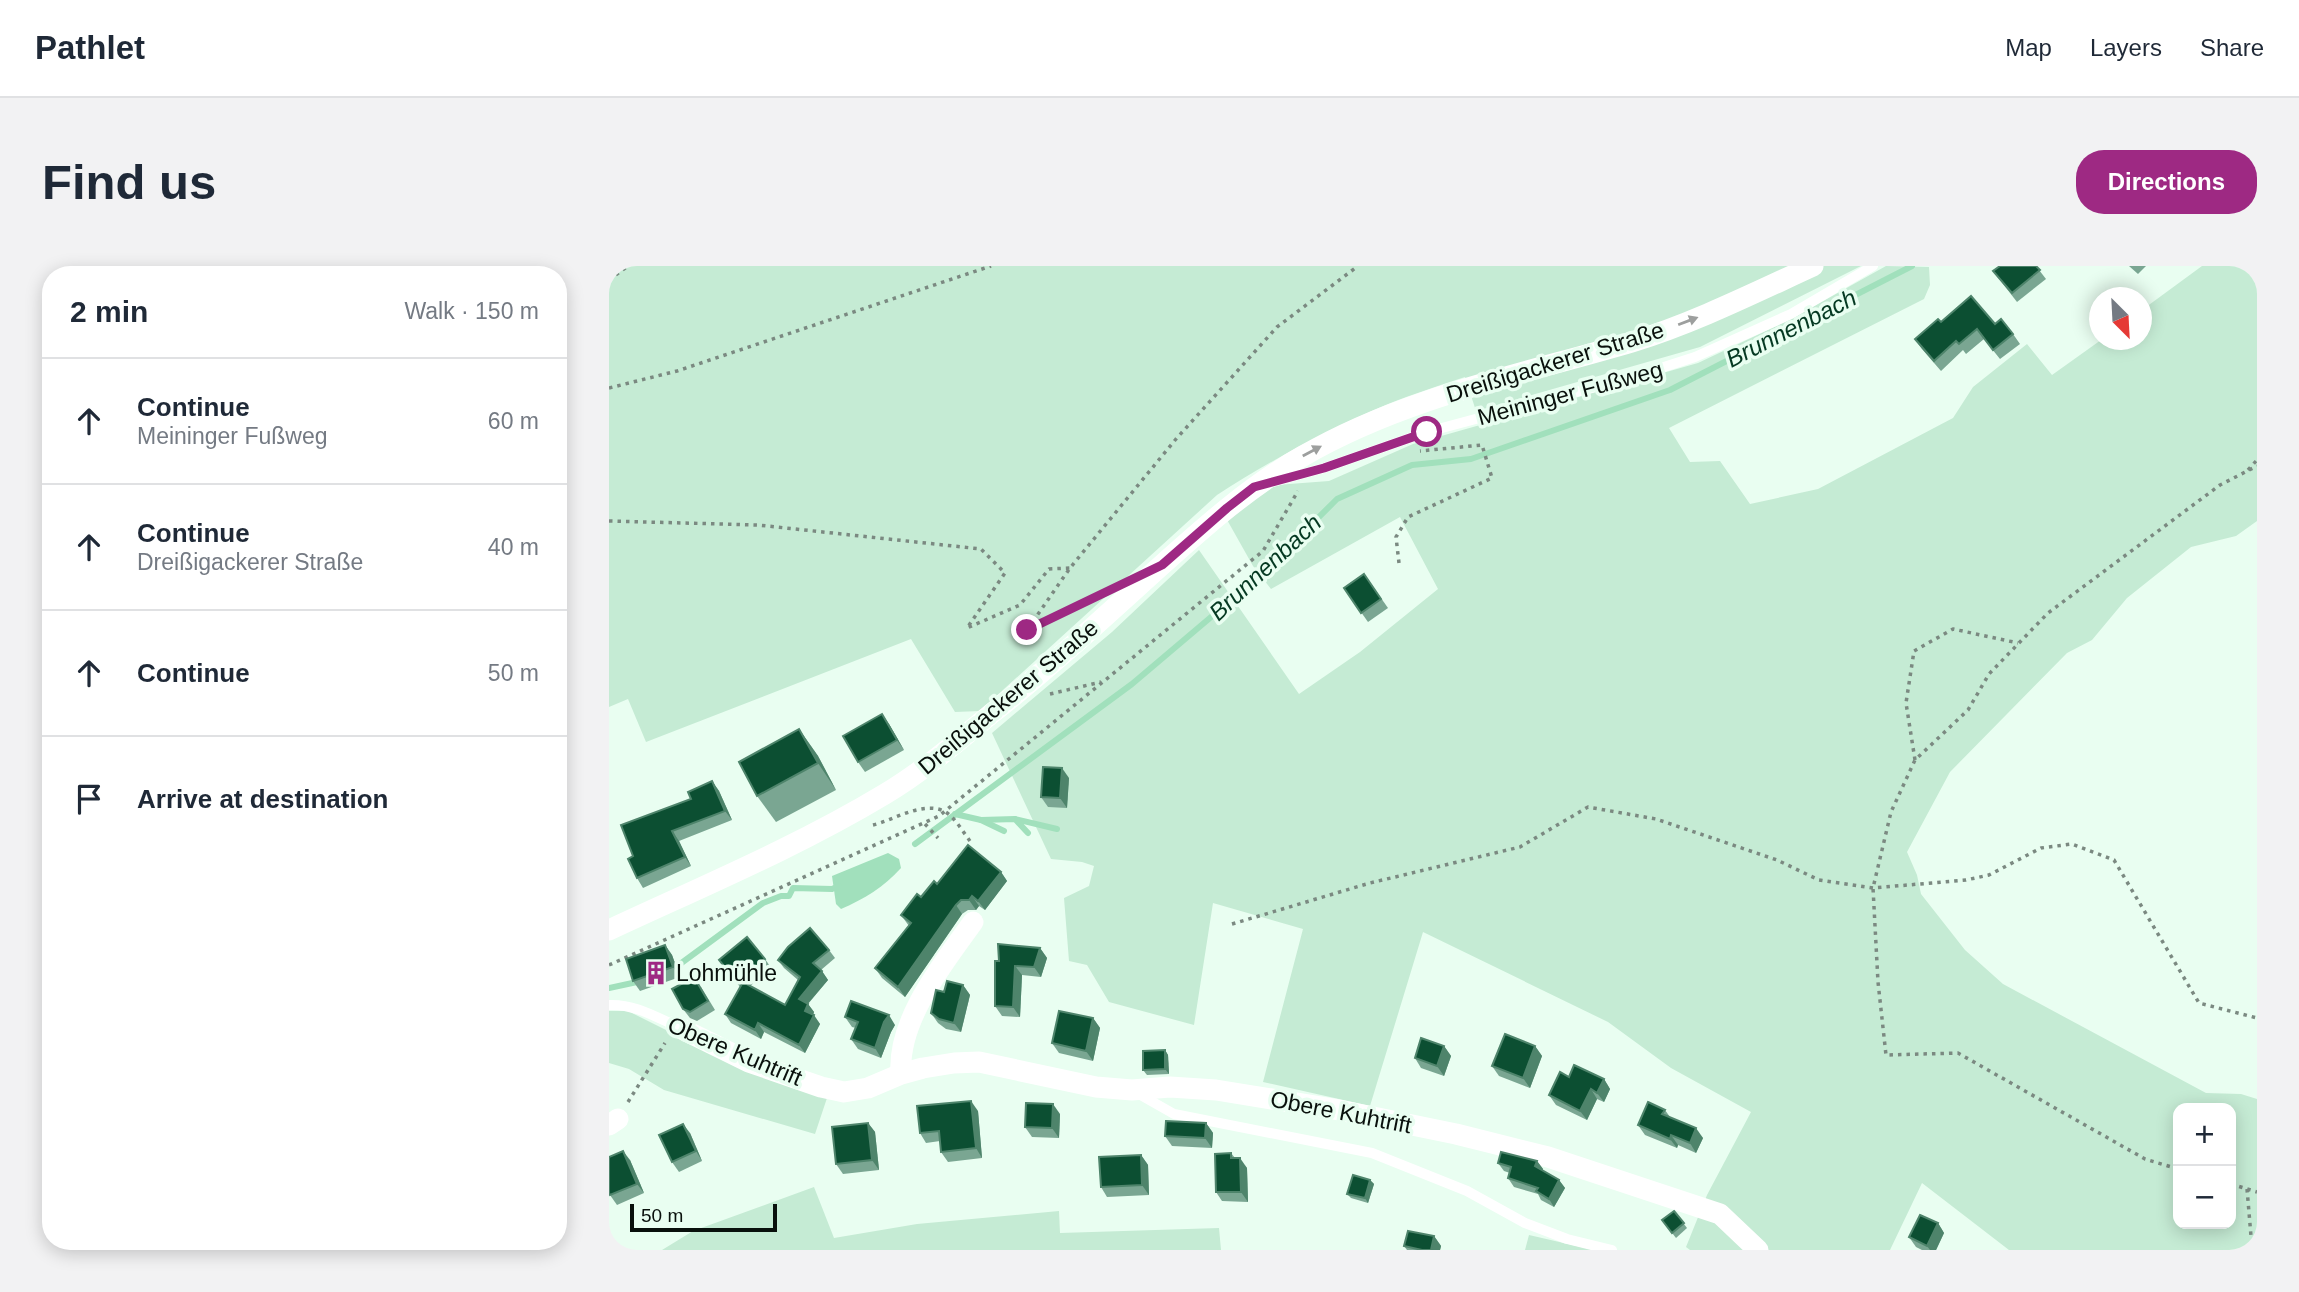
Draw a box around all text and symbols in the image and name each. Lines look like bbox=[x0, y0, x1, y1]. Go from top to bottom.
text: Pathlet bbox=[35, 29, 145, 66]
text: Map bbox=[2005, 34, 2052, 61]
text: Layers bbox=[2090, 34, 2162, 61]
text: Share bbox=[2200, 34, 2264, 61]
button: Directions bbox=[2076, 150, 2257, 214]
text: Find us bbox=[42, 155, 216, 209]
water label: Brunnenbach bbox=[1721, 284, 1861, 372]
north arrow bbox=[2089, 287, 2152, 350]
text: 2 min bbox=[70, 295, 148, 328]
text: Walk · 150 m bbox=[404, 298, 539, 324]
street label: Dreißigackerer Straße bbox=[1443, 316, 1667, 408]
one-way arrow bbox=[1677, 316, 1698, 327]
street label: Meininger Fußweg bbox=[1475, 356, 1665, 430]
text: Continue bbox=[137, 392, 250, 422]
icon: ahead bbox=[70, 402, 108, 440]
text: 60 m bbox=[488, 408, 539, 434]
route start bbox=[1411, 416, 1442, 447]
text: Meininger Fußweg bbox=[137, 423, 327, 449]
one-way arrow bbox=[1302, 445, 1321, 457]
water label: Brunnenbach bbox=[1204, 508, 1326, 626]
text: Continue bbox=[137, 518, 250, 548]
icon: ahead bbox=[70, 528, 108, 566]
text: 40 m bbox=[488, 534, 539, 560]
text: Dreißigackerer Straße bbox=[137, 549, 363, 575]
street label: Dreißigackerer Straße bbox=[913, 614, 1103, 780]
route end bbox=[1011, 614, 1042, 645]
icon: ahead bbox=[70, 654, 108, 692]
text: Continue bbox=[137, 658, 250, 688]
text: 50 m bbox=[488, 660, 539, 686]
icon: arrive bbox=[70, 780, 108, 818]
text: Arrive at destination bbox=[137, 784, 388, 814]
building icon: Lohmühle bbox=[642, 959, 670, 987]
place label: Lohmühle bbox=[676, 960, 777, 986]
street label: Obere Kuhtrift bbox=[664, 1011, 807, 1091]
street label: Obere Kuhtrift bbox=[1268, 1086, 1414, 1139]
map controls bbox=[2173, 1103, 2236, 1229]
button: + bbox=[2173, 1103, 2236, 1166]
button: − bbox=[2173, 1166, 2236, 1229]
scale bar bbox=[630, 1201, 777, 1233]
text: 50 m bbox=[641, 1205, 683, 1226]

